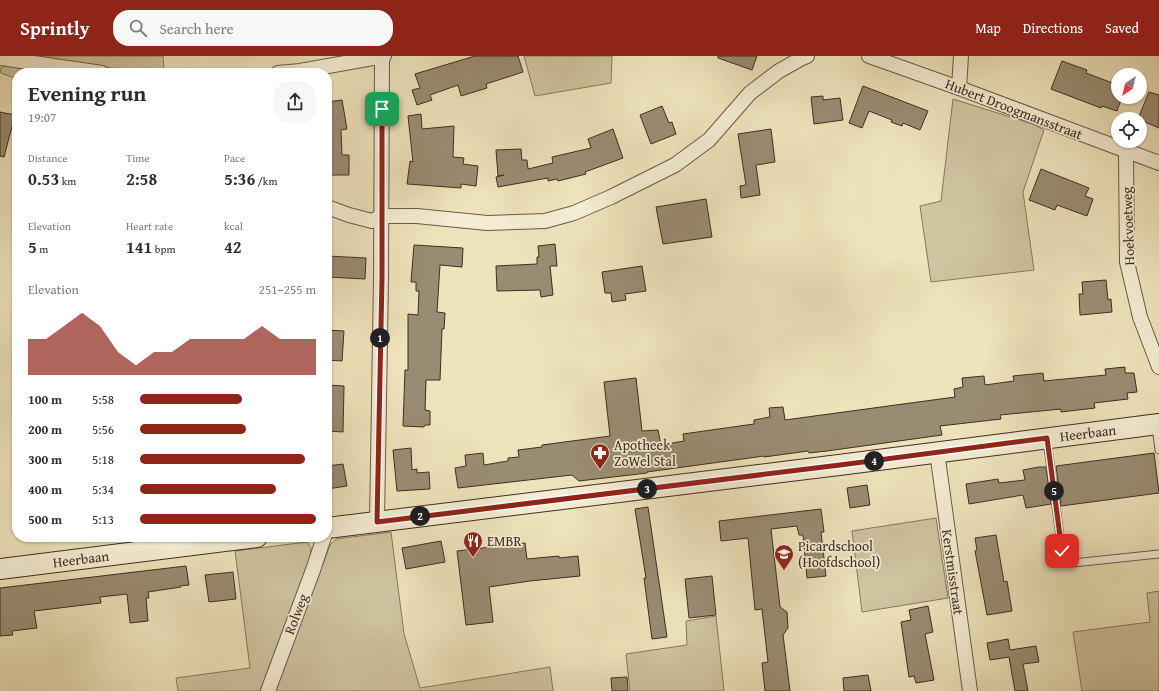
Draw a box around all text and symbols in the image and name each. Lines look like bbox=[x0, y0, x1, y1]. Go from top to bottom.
search box bbox=[113, 10, 393, 46]
text: Sprintly bbox=[20, 14, 89, 42]
icon: search bbox=[127, 17, 149, 39]
text: Search here bbox=[159, 18, 233, 39]
text: Map bbox=[975, 18, 1001, 38]
text: Directions bbox=[1023, 18, 1083, 38]
text: Saved bbox=[1105, 18, 1139, 38]
north arrow bbox=[1111, 68, 1147, 104]
map controls bbox=[1111, 68, 1147, 148]
street label: Hubert Droogmansstraat bbox=[942, 74, 1086, 144]
text: Evening run bbox=[28, 77, 146, 109]
button: share bbox=[274, 81, 316, 123]
pin bbox=[365, 92, 399, 126]
icon: arrive bbox=[371, 98, 393, 120]
text: 19:07 bbox=[28, 108, 56, 127]
button: locate bbox=[1111, 112, 1147, 148]
text: Distance bbox=[28, 150, 67, 166]
text: Time bbox=[126, 150, 149, 166]
text: Pace bbox=[224, 150, 245, 166]
text: 0.53 bbox=[28, 166, 59, 191]
text: 2:58 bbox=[126, 166, 157, 191]
text: 5:36 bbox=[224, 166, 255, 191]
text: km bbox=[59, 173, 76, 189]
text: /km bbox=[255, 173, 277, 189]
street label: Hoekvoetweg bbox=[1117, 186, 1139, 266]
text: Elevation bbox=[28, 218, 71, 234]
text: Heart rate bbox=[126, 218, 173, 234]
text: kcal bbox=[224, 218, 243, 234]
text: 5 bbox=[28, 234, 37, 259]
text: 141 bbox=[126, 234, 152, 259]
text: 42 bbox=[224, 234, 242, 259]
text: m bbox=[37, 241, 48, 257]
text: bpm bbox=[152, 241, 175, 257]
text: Elevation bbox=[28, 280, 79, 299]
text: 251–255 m bbox=[259, 280, 316, 299]
pin: 1 bbox=[370, 328, 390, 348]
text: 1 bbox=[377, 330, 383, 346]
text: 100 m bbox=[28, 390, 62, 409]
text: 5:58 bbox=[92, 390, 114, 409]
text: 200 m bbox=[28, 420, 62, 439]
text: 5:56 bbox=[92, 420, 114, 439]
street label: Heerbaan bbox=[1059, 420, 1117, 446]
place label: Apotheek ZoWel Stal bbox=[614, 435, 676, 471]
pharmacy icon: Apotheek ZoWel Stal bbox=[589, 442, 611, 470]
text: 300 m bbox=[28, 450, 62, 469]
text: 5:18 bbox=[92, 450, 114, 469]
pin: 4 bbox=[864, 451, 884, 471]
text: 4 bbox=[871, 453, 877, 469]
pin: 3 bbox=[637, 479, 657, 499]
text: 400 m bbox=[28, 480, 62, 499]
text: 5:34 bbox=[92, 480, 114, 499]
text: 3 bbox=[644, 481, 650, 497]
pin: 5 bbox=[1044, 481, 1064, 501]
text: 5 bbox=[1051, 483, 1057, 499]
pin: 2 bbox=[410, 506, 430, 526]
text: 2 bbox=[417, 508, 423, 524]
text: 500 m bbox=[28, 510, 62, 529]
text: 5:13 bbox=[92, 510, 114, 529]
street label: Kerstmisstraat bbox=[937, 528, 969, 616]
restaurant icon: EMBR bbox=[462, 530, 484, 558]
place label: EMBR bbox=[487, 531, 522, 551]
pin bbox=[1045, 534, 1079, 568]
place label: Picardschool (Hoofdschool) bbox=[798, 536, 880, 572]
icon: check bbox=[1051, 540, 1073, 562]
school or university icon: Picardschool (Hoofdschool) bbox=[773, 543, 795, 571]
street label: Heerbaan bbox=[52, 546, 110, 572]
street label: Rolweg bbox=[279, 591, 313, 637]

